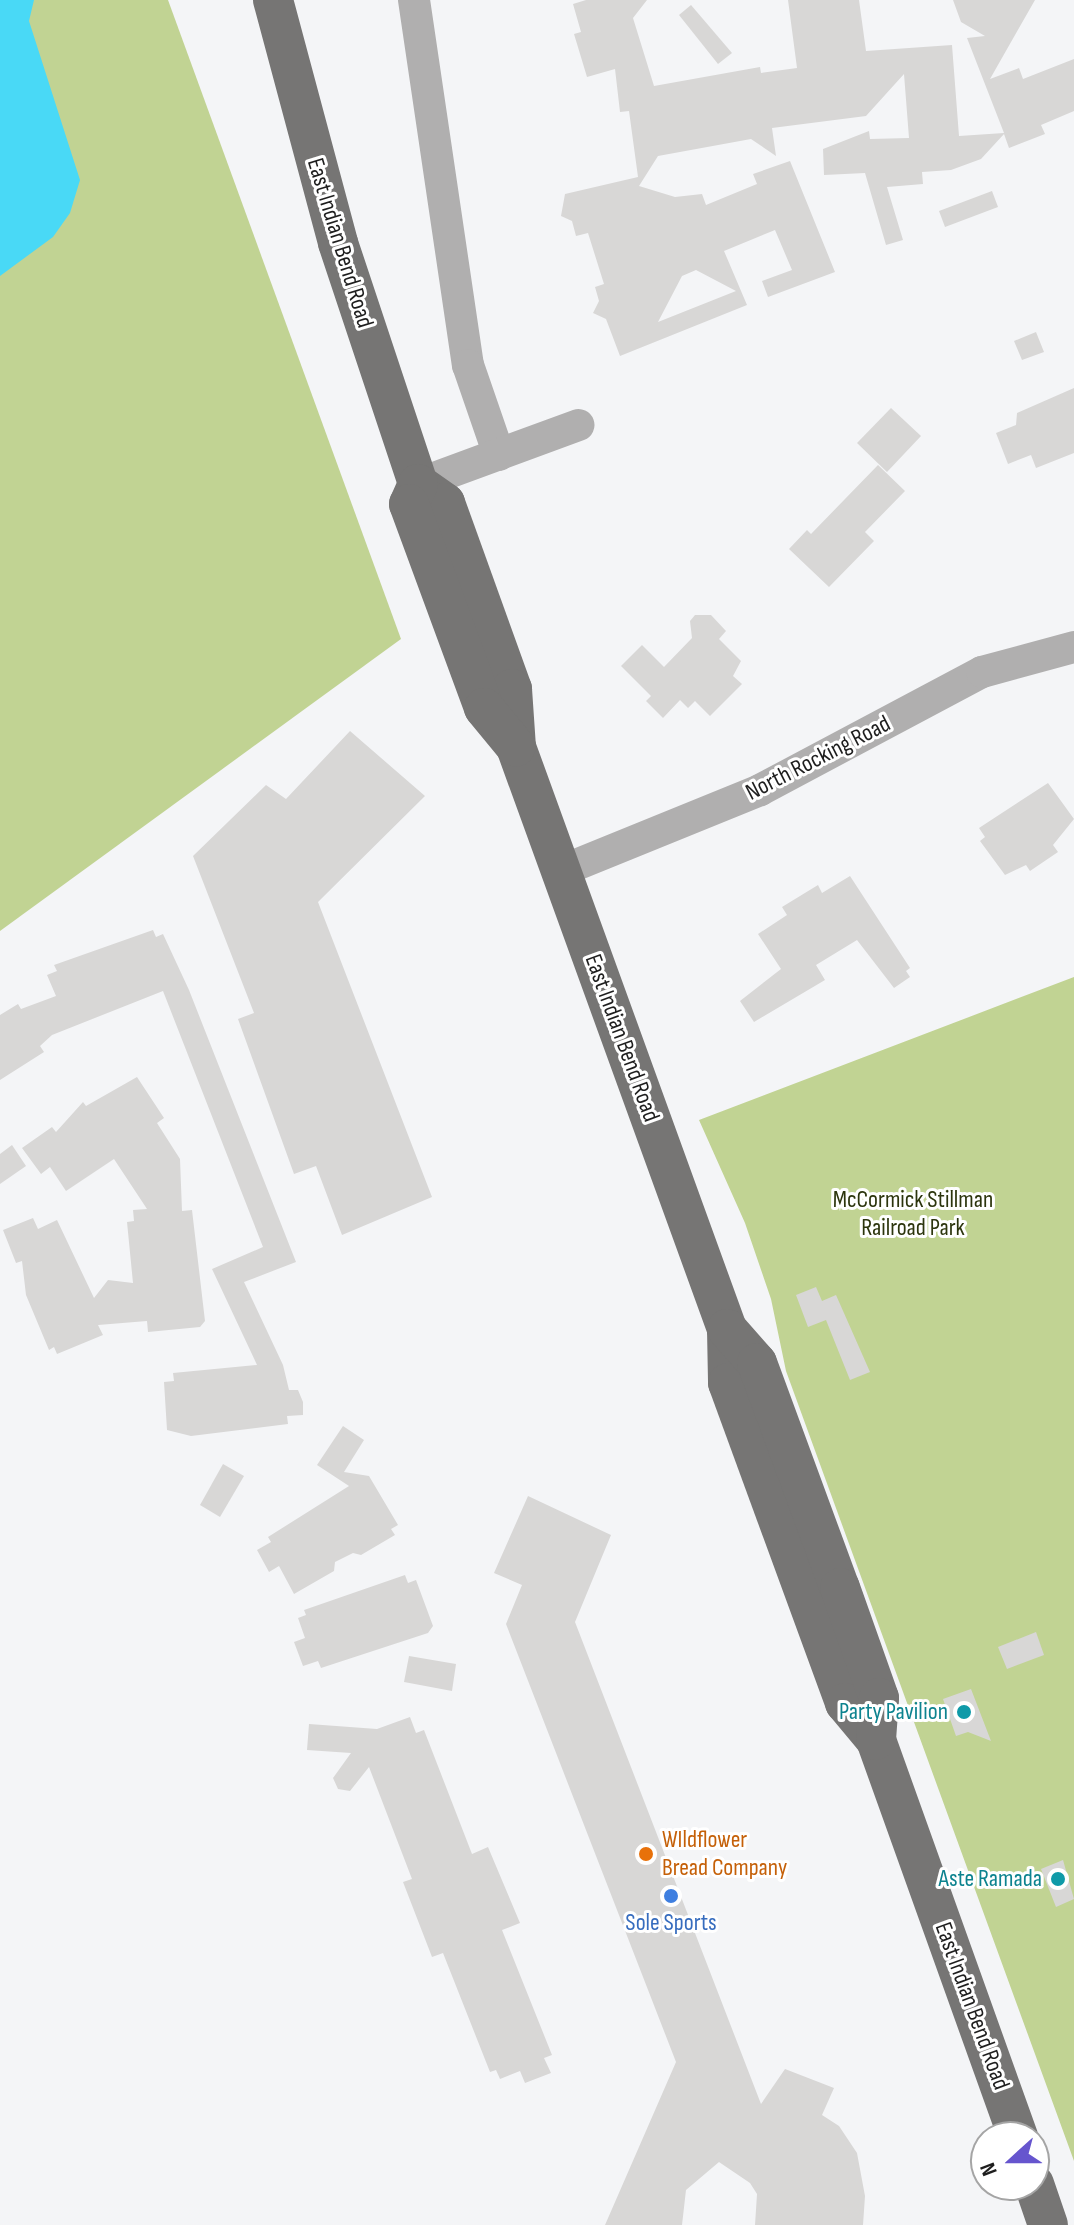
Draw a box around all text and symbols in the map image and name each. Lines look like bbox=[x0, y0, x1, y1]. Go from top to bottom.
street label: East Indian Bend Road bbox=[301, 155, 379, 331]
street label: North Rocking Road bbox=[741, 709, 895, 807]
street label: East Indian Bend Road bbox=[578, 950, 666, 1126]
park label: McCormick Stillman Railroad Park bbox=[833, 1186, 993, 1242]
place label: Party Pavilion bbox=[839, 1698, 948, 1726]
marker: Party Pavilion bbox=[955, 1703, 973, 1721]
place label: WIldflower Bread Company bbox=[662, 1826, 787, 1882]
marker: WIldflower Bread Company bbox=[637, 1845, 655, 1863]
place label: Aste Ramada bbox=[939, 1865, 1042, 1893]
marker: Aste Ramada bbox=[1049, 1870, 1067, 1888]
marker: Sole Sports bbox=[662, 1887, 680, 1905]
place label: Sole Sports bbox=[625, 1909, 717, 1937]
street label: East Indian Bend Road bbox=[928, 1918, 1016, 2094]
north arrow bbox=[970, 2121, 1050, 2201]
text: N bbox=[974, 2159, 1004, 2179]

